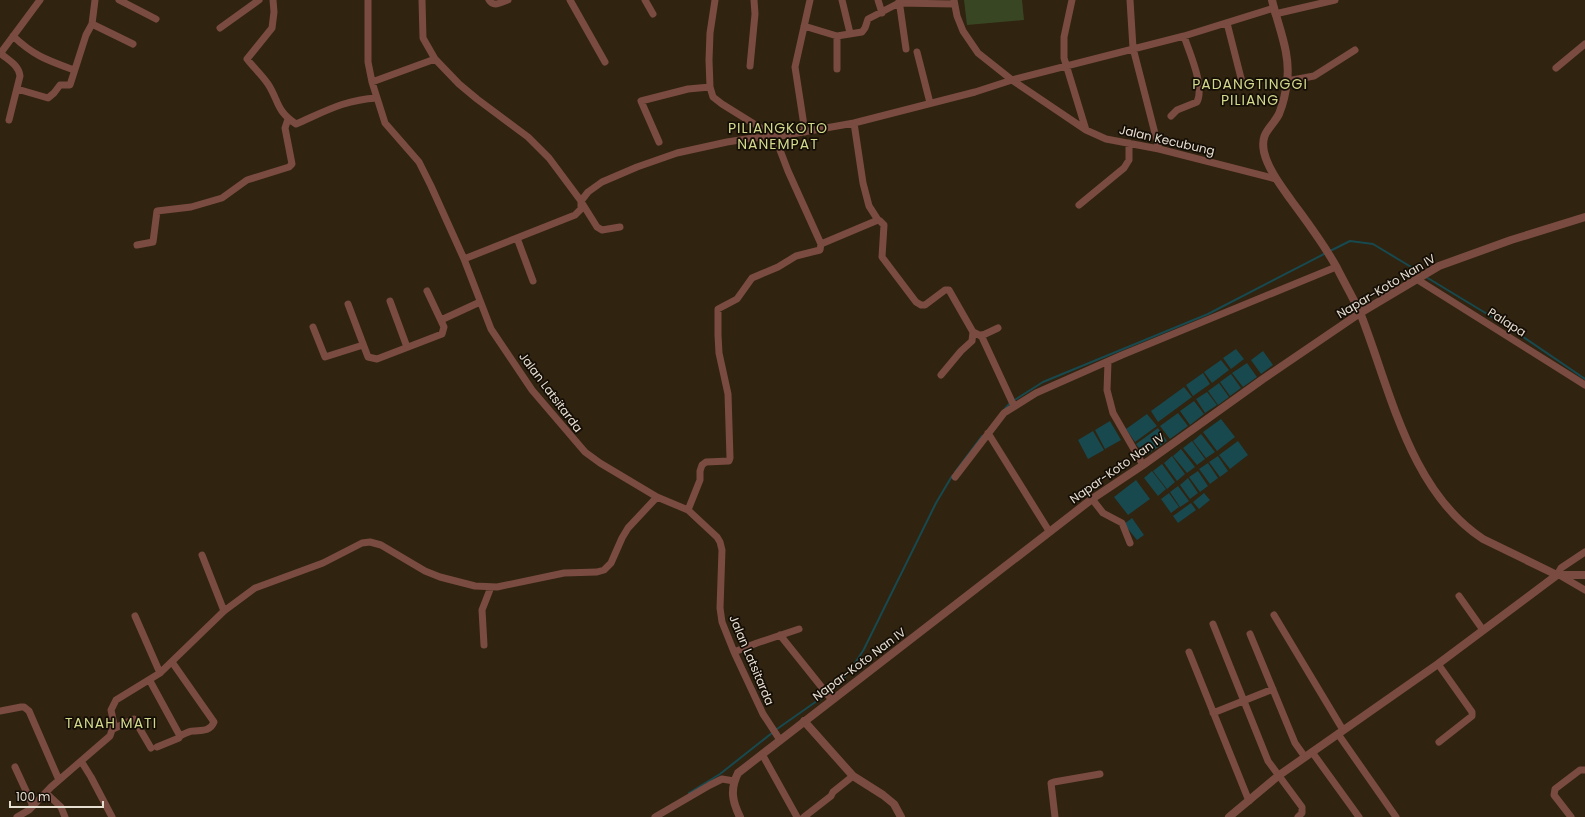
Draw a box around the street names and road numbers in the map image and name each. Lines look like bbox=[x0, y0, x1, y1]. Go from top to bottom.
street label: Jalan Kecubung bbox=[1118, 121, 1216, 159]
street label: Napar-Koto Nan IV bbox=[1333, 250, 1439, 322]
street label: Palapa bbox=[1485, 304, 1529, 340]
street label: Jalan Latsitarda bbox=[515, 348, 587, 436]
street label: Napar-Koto Nan IV bbox=[1066, 429, 1168, 507]
street label: Jalan Latsitarda bbox=[725, 612, 779, 708]
street label: Napar-Koto Nan IV bbox=[809, 623, 909, 705]

